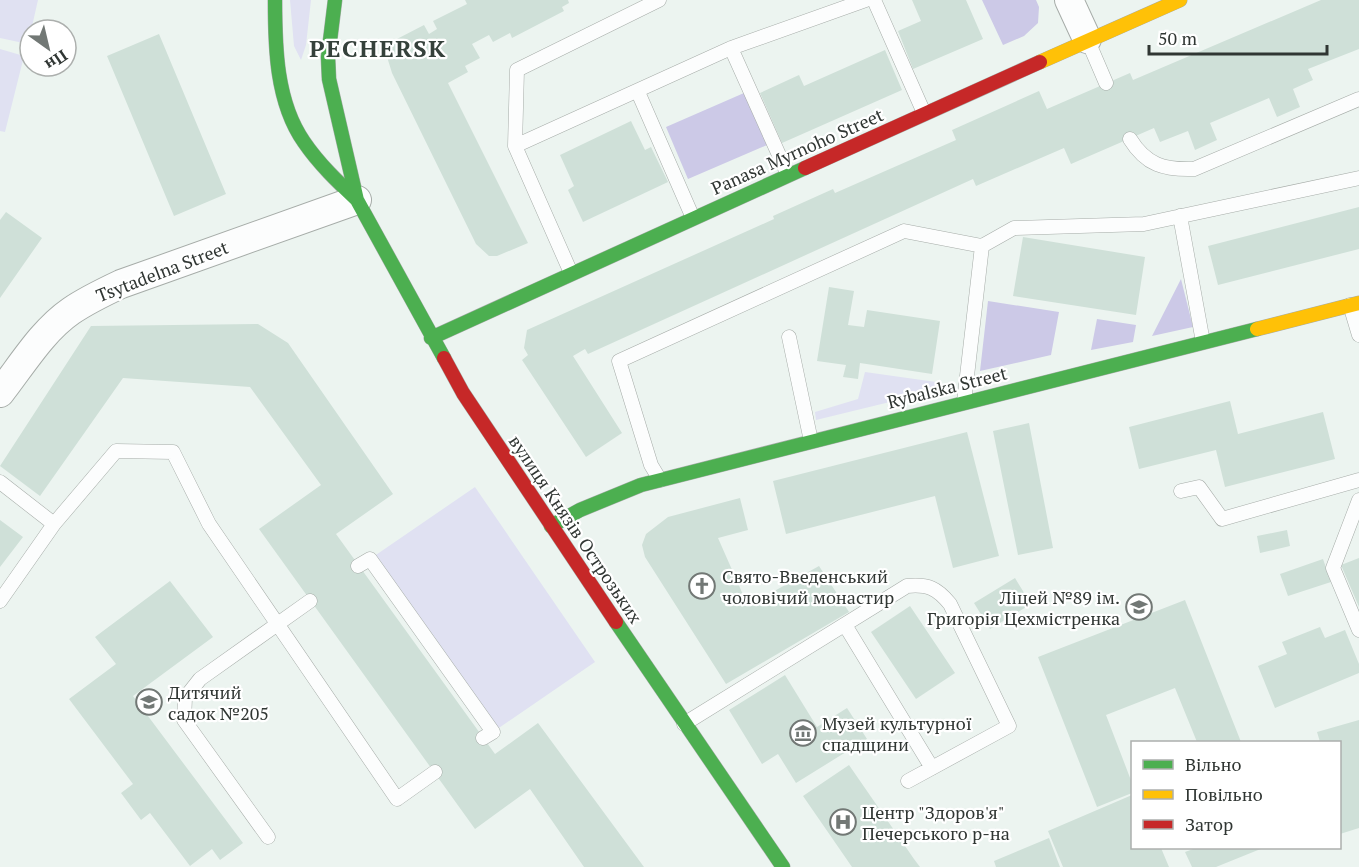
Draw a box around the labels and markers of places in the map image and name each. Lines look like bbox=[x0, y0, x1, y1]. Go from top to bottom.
place label: Свято-Введенський чоловічий монастир bbox=[722, 564, 894, 609]
church icon: Свято-Введенський чоловічий монастир bbox=[687, 571, 717, 601]
place label: Ліцей №89 ім. Григорія Цехмістренка bbox=[927, 585, 1120, 630]
school or university icon: Ліцей №89 ім. Григорія Цехмістренка bbox=[1124, 592, 1154, 622]
place label: Дитячий садок №205 bbox=[168, 680, 269, 725]
school or university icon: Дитячий садок №205 bbox=[134, 687, 164, 717]
place label: Музей культурної спадщини bbox=[822, 711, 972, 756]
museum icon: Музей культурної спадщини bbox=[788, 718, 818, 748]
place label: Центр "Здоров'я" Печерського р-на bbox=[862, 800, 1010, 845]
hospital icon: Центр "Здоров'я" Печерського р-на bbox=[828, 807, 858, 837]

